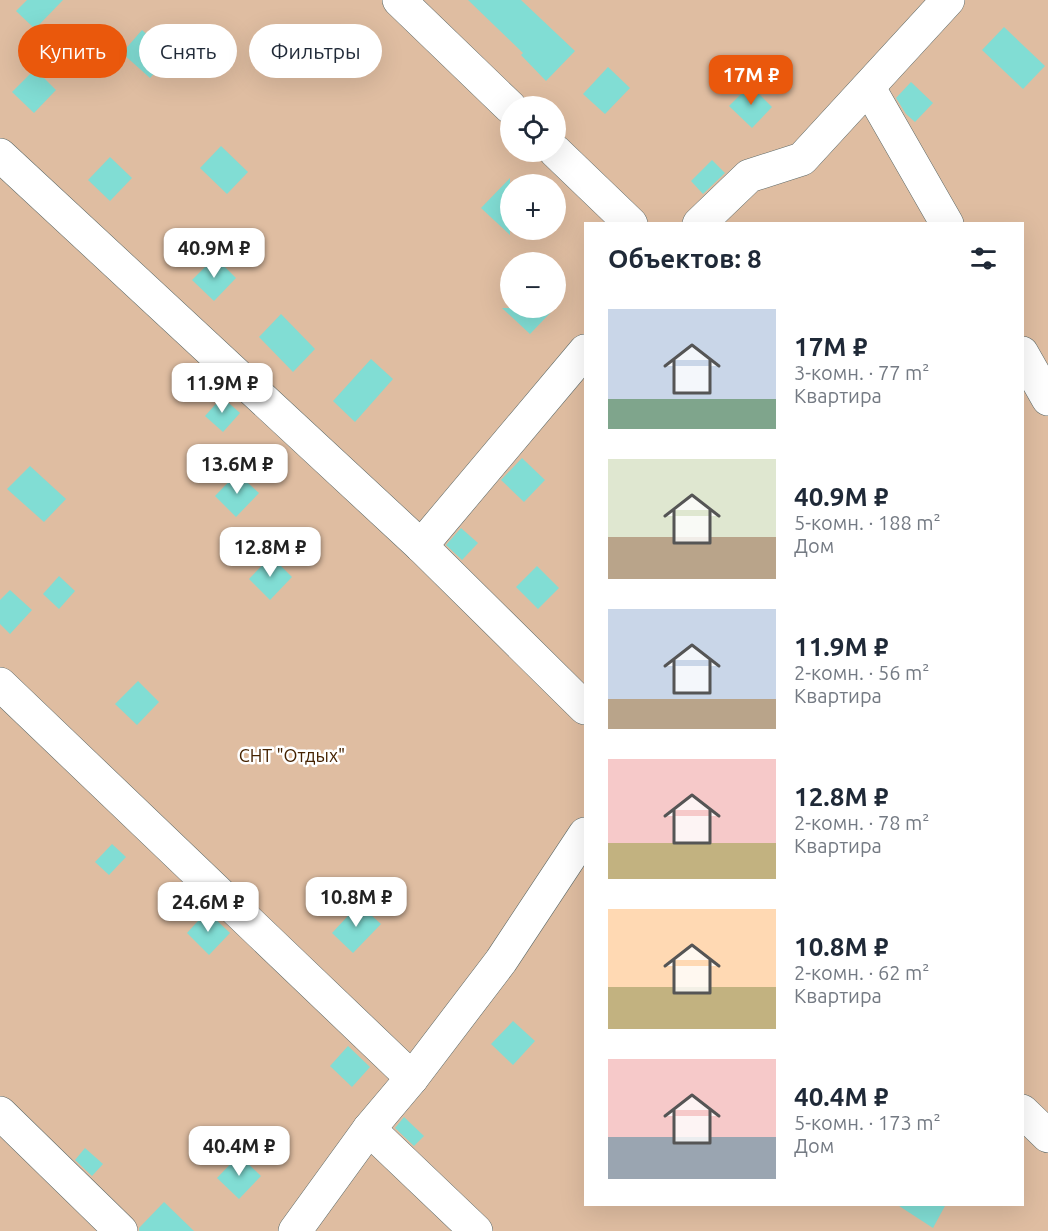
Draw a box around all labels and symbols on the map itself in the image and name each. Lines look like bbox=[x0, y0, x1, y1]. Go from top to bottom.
pin: 17M ₽ bbox=[709, 55, 793, 106]
pin: 40.9M ₽ bbox=[159, 228, 269, 279]
pin: 11.9M ₽ bbox=[167, 363, 277, 414]
pin: 13.6M ₽ bbox=[182, 444, 292, 495]
pin: 12.8M ₽ bbox=[215, 527, 325, 578]
park label: СНТ "Отдых" bbox=[239, 745, 345, 765]
pin: 10.8M ₽ bbox=[301, 877, 411, 928]
pin: 24.6M ₽ bbox=[153, 882, 263, 933]
pin: 40.4M ₽ bbox=[184, 1126, 294, 1177]

